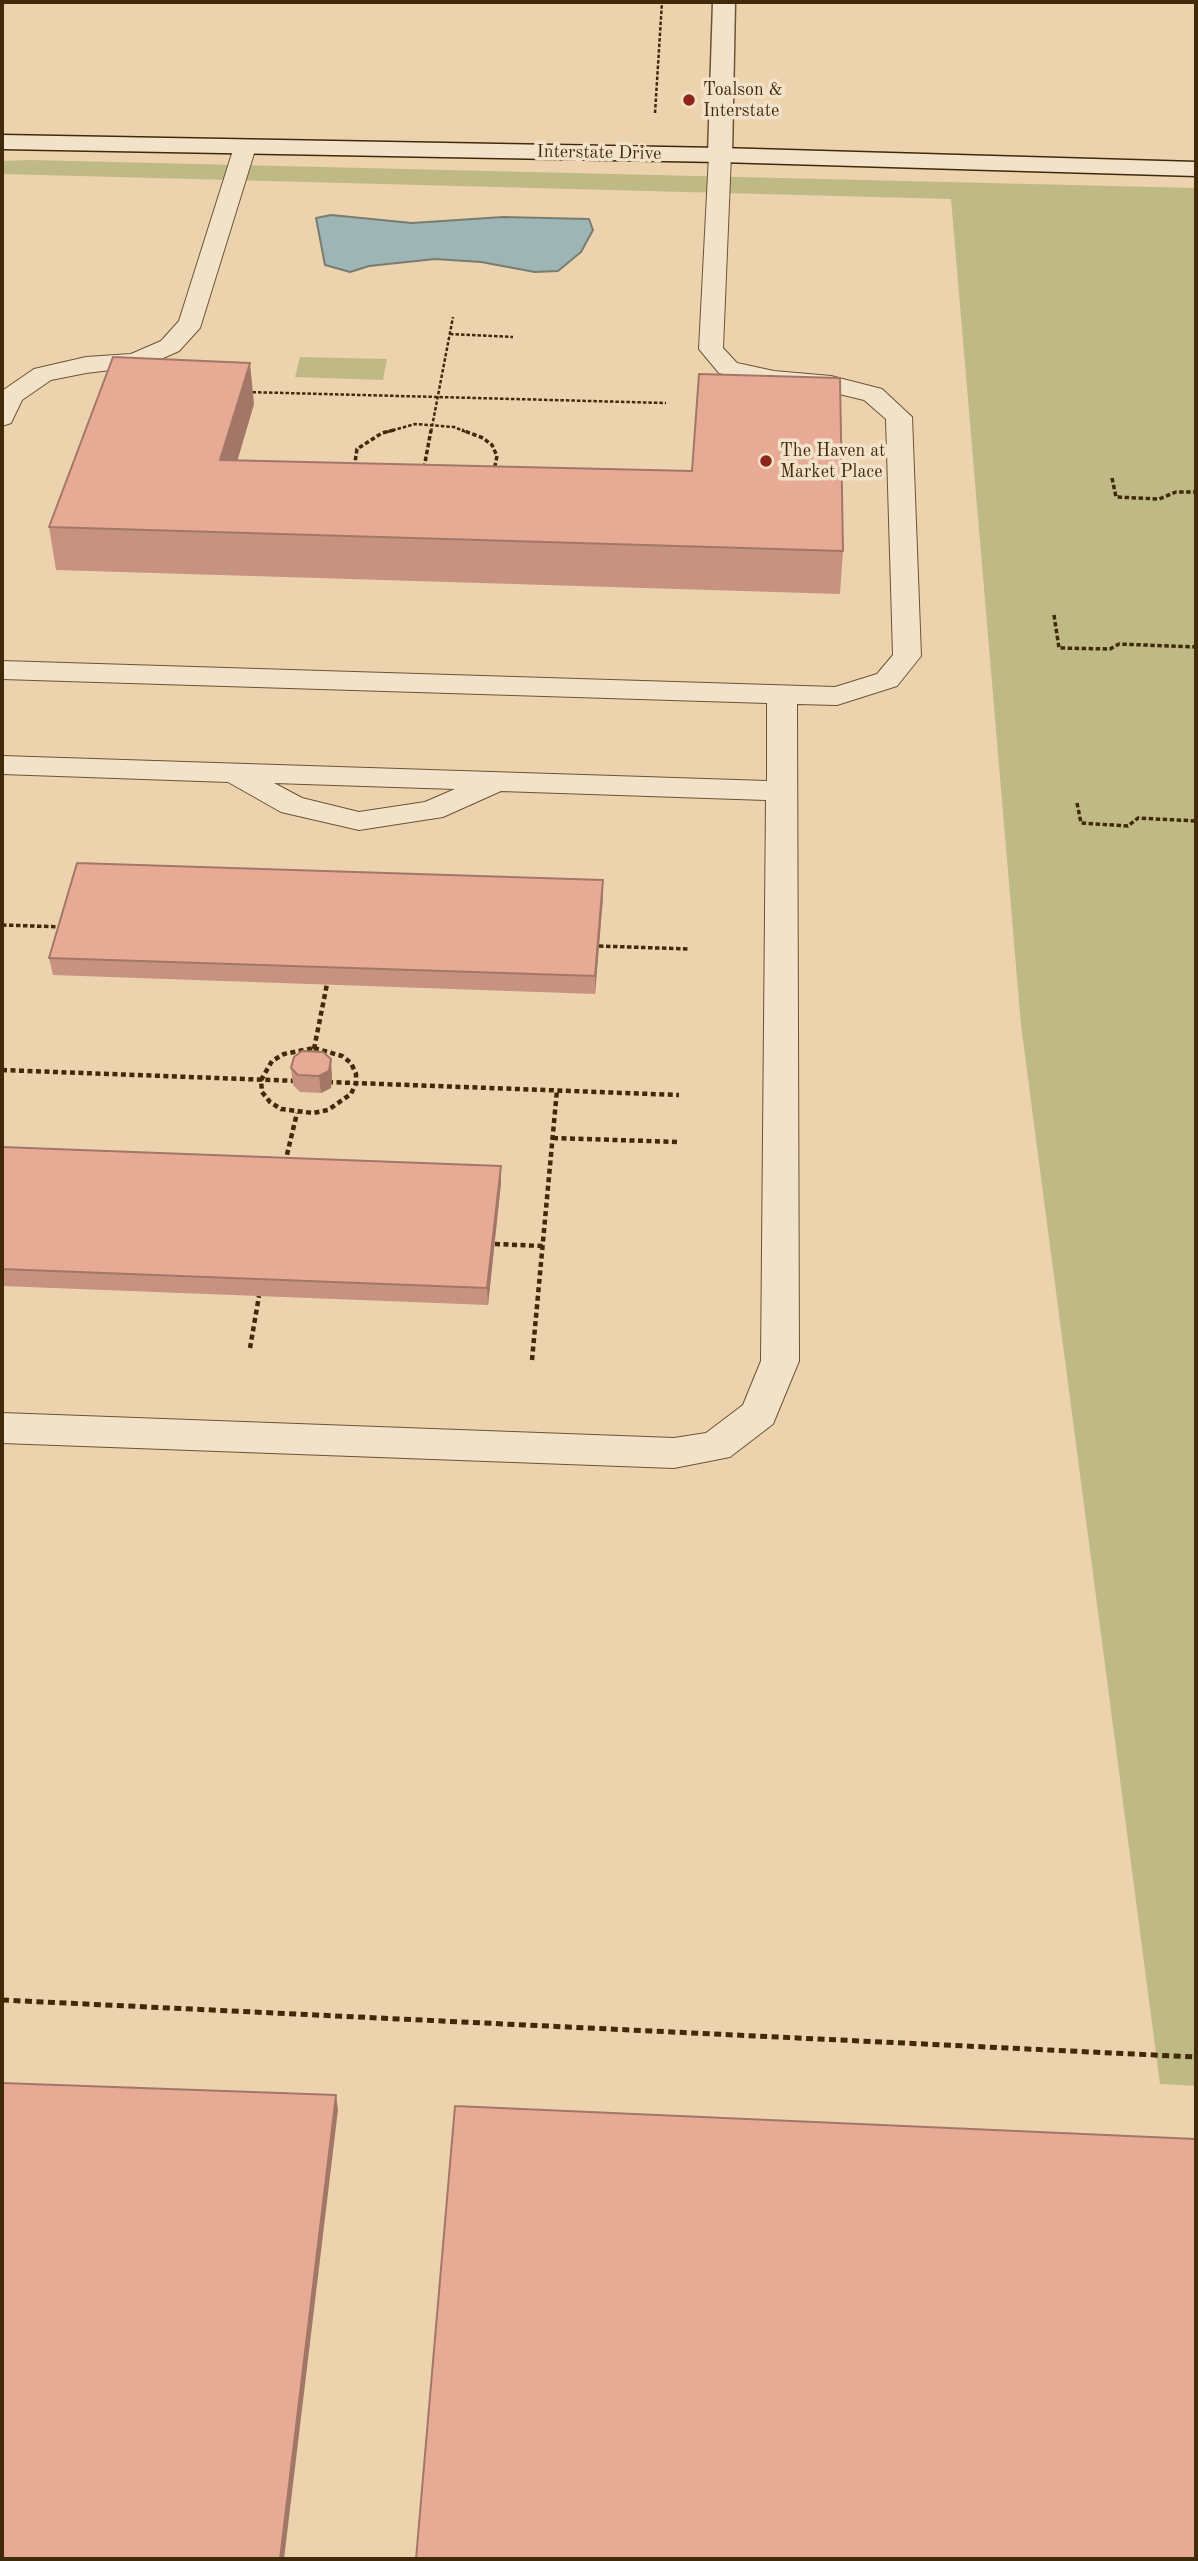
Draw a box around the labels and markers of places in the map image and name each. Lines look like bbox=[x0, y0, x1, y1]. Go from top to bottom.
place label: Toalson & Interstate bbox=[703, 79, 783, 122]
marker: Toalson & Interstate bbox=[681, 92, 697, 108]
place label: The Haven at Market Place bbox=[780, 440, 885, 482]
marker: The Haven at Market Place bbox=[758, 453, 774, 469]

